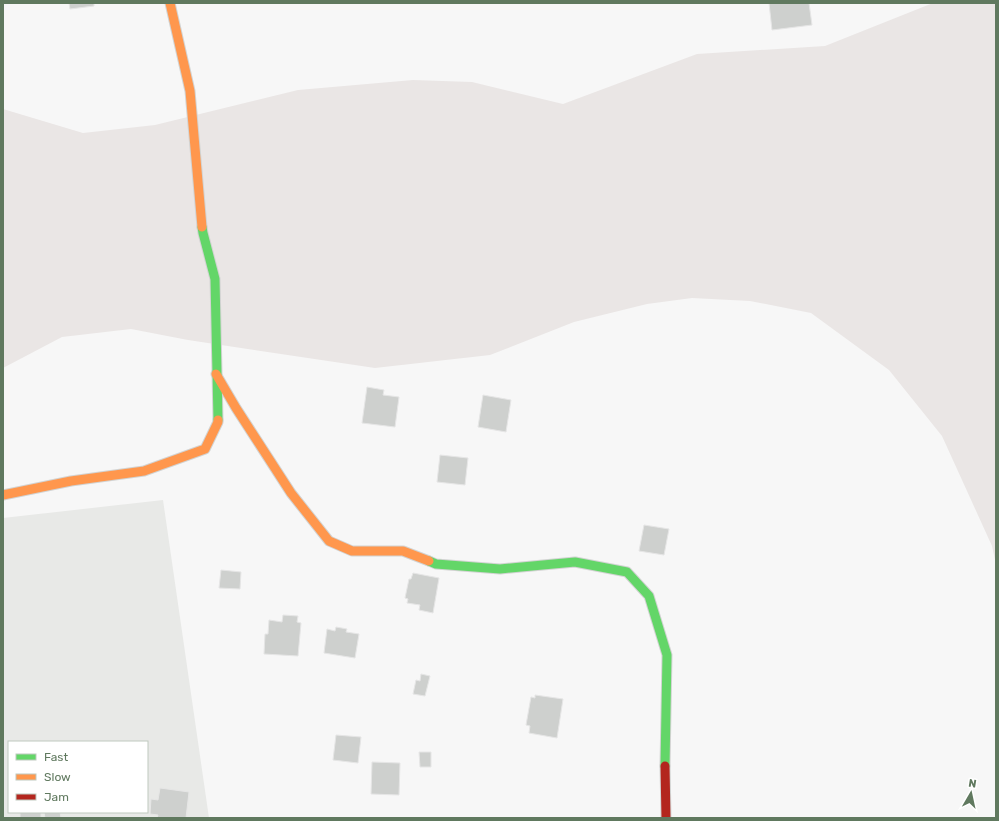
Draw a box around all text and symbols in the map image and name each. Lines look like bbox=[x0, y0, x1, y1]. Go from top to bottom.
legend bbox=[8, 741, 148, 813]
text: Fast bbox=[44, 750, 68, 764]
text: Slow bbox=[44, 770, 71, 784]
north arrow bbox=[951, 773, 991, 813]
text: N bbox=[968, 777, 977, 791]
text: Jam bbox=[44, 790, 69, 804]

